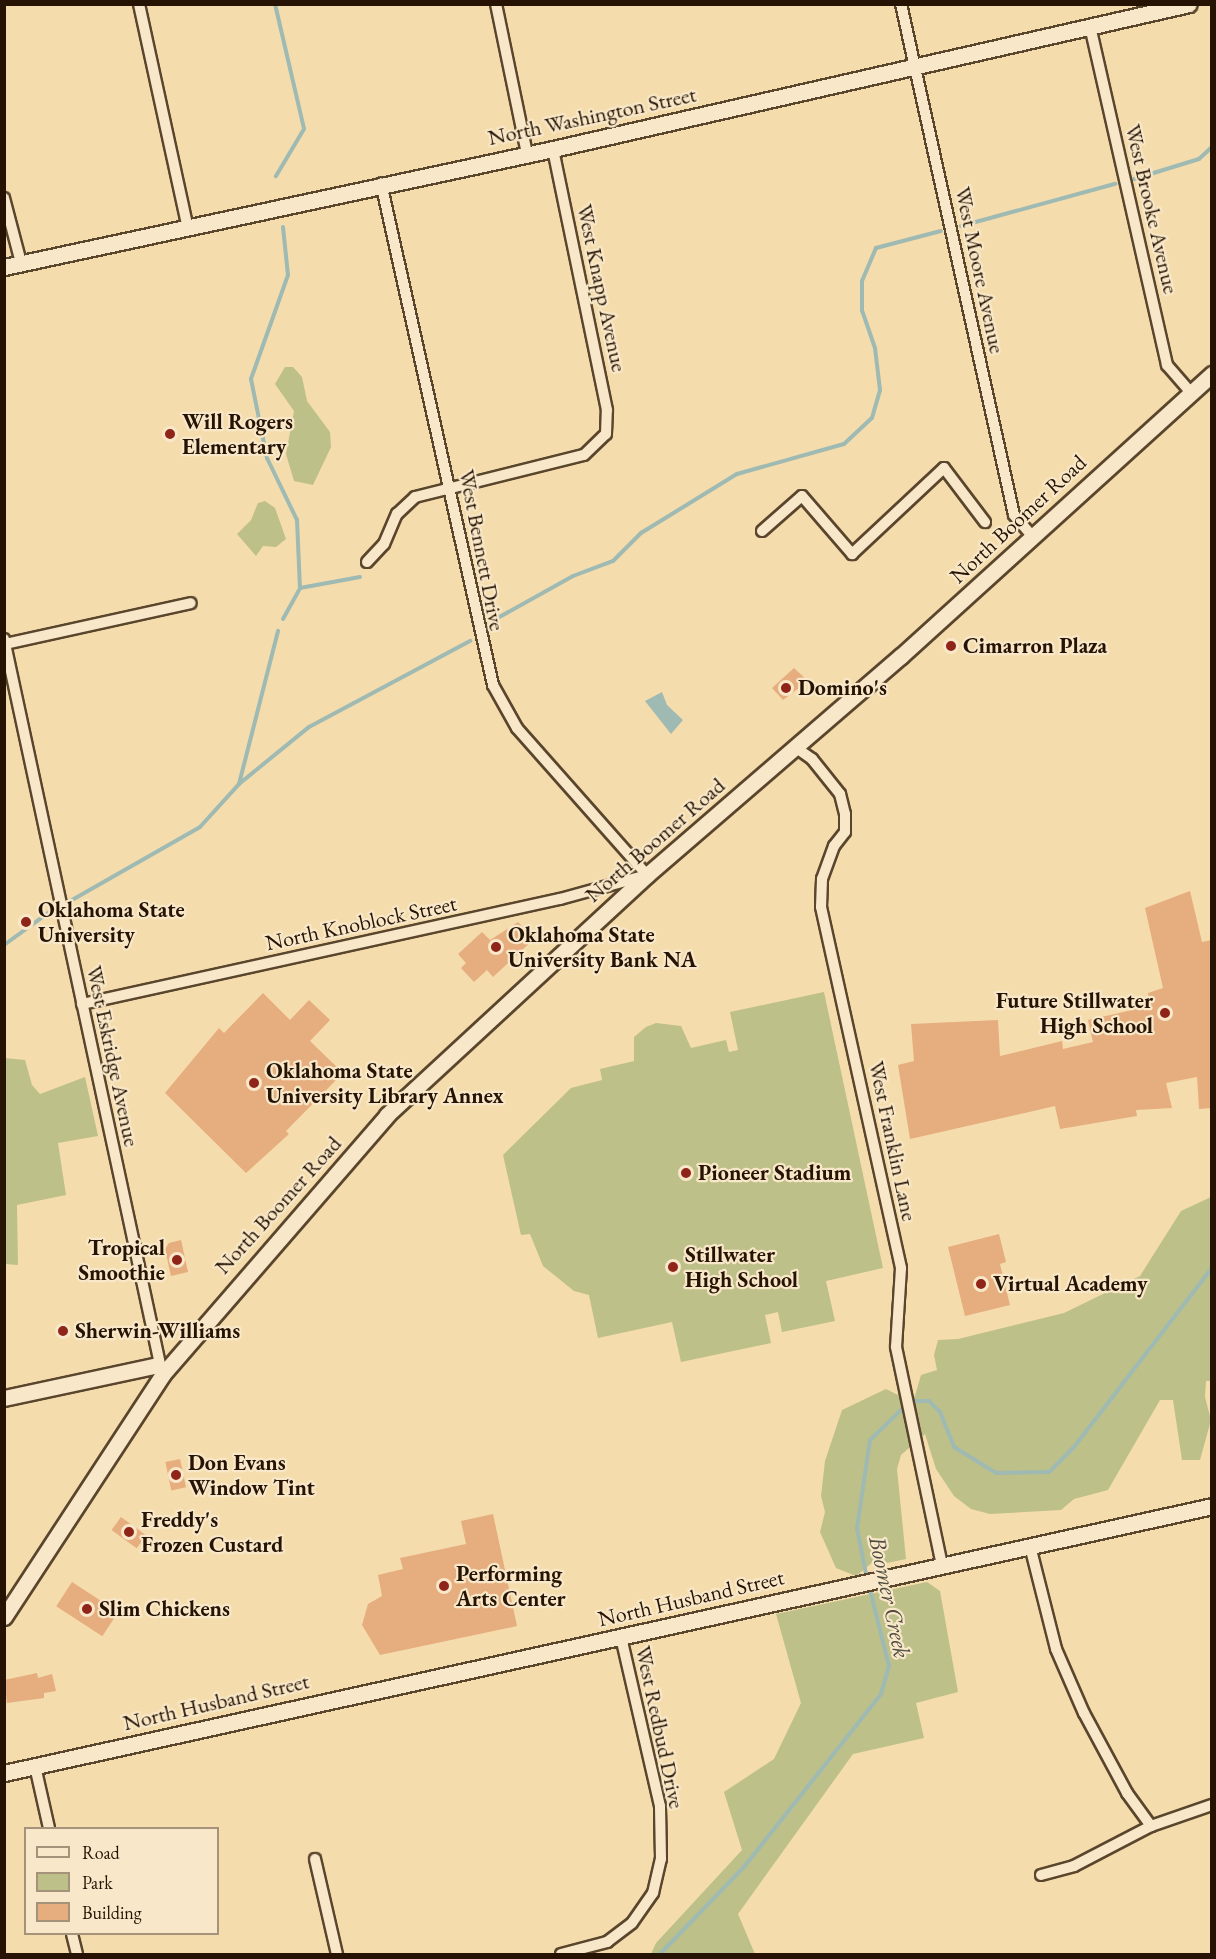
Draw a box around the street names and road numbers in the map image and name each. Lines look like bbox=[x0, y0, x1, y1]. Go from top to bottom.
street label: North Washington Street bbox=[485, 81, 699, 151]
street label: West Brooke Avenue bbox=[1120, 122, 1184, 296]
street label: West Moore Avenue bbox=[949, 184, 1011, 356]
street label: West Knapp Avenue bbox=[571, 202, 633, 374]
street label: North Boomer Road bbox=[944, 449, 1092, 589]
street label: West Bennett Drive bbox=[453, 467, 511, 633]
street label: North Boomer Road bbox=[580, 772, 730, 908]
street label: North Knoblock Street bbox=[263, 890, 459, 956]
street label: West Eskridge Avenue bbox=[81, 963, 145, 1149]
street label: West Franklin Lane bbox=[863, 1059, 923, 1223]
street label: North Boomer Road bbox=[209, 1131, 347, 1279]
street label: North Husband Street bbox=[595, 1564, 787, 1632]
street label: West Redbud Drive bbox=[630, 1643, 690, 1811]
street label: North Husband Street bbox=[120, 1668, 312, 1736]

